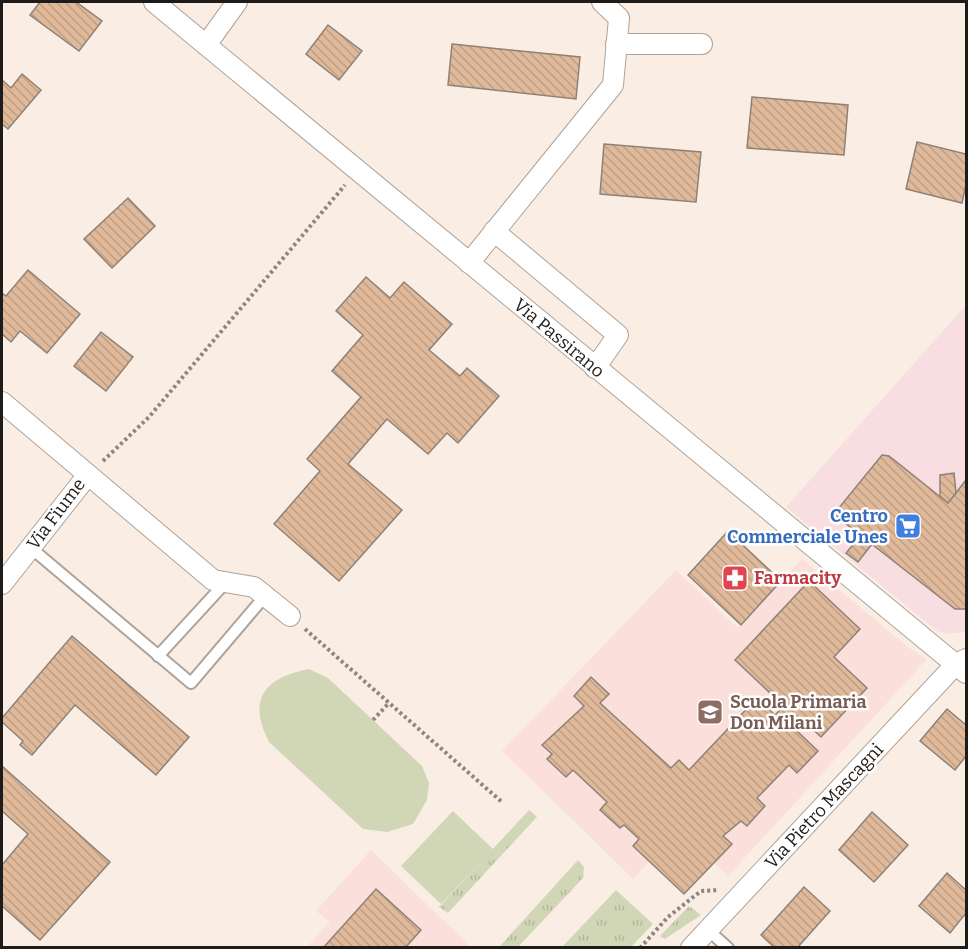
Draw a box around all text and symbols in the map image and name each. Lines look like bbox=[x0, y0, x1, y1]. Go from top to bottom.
street label: Via Passirano bbox=[509, 294, 609, 382]
street label: Via Fiume bbox=[22, 474, 90, 554]
place label: Centro Commerciale Unes bbox=[727, 505, 888, 548]
supermarket icon: Centro Commerciale Unes bbox=[893, 511, 923, 541]
pharmacy icon: Farmacity bbox=[720, 563, 750, 593]
place label: Farmacity bbox=[754, 567, 842, 589]
place label: Scuola Primaria Don Milani bbox=[730, 691, 867, 734]
school or university icon: Scuola Primaria Don Milani bbox=[695, 697, 725, 727]
street label: Via Pietro Mascagni bbox=[760, 739, 888, 873]

